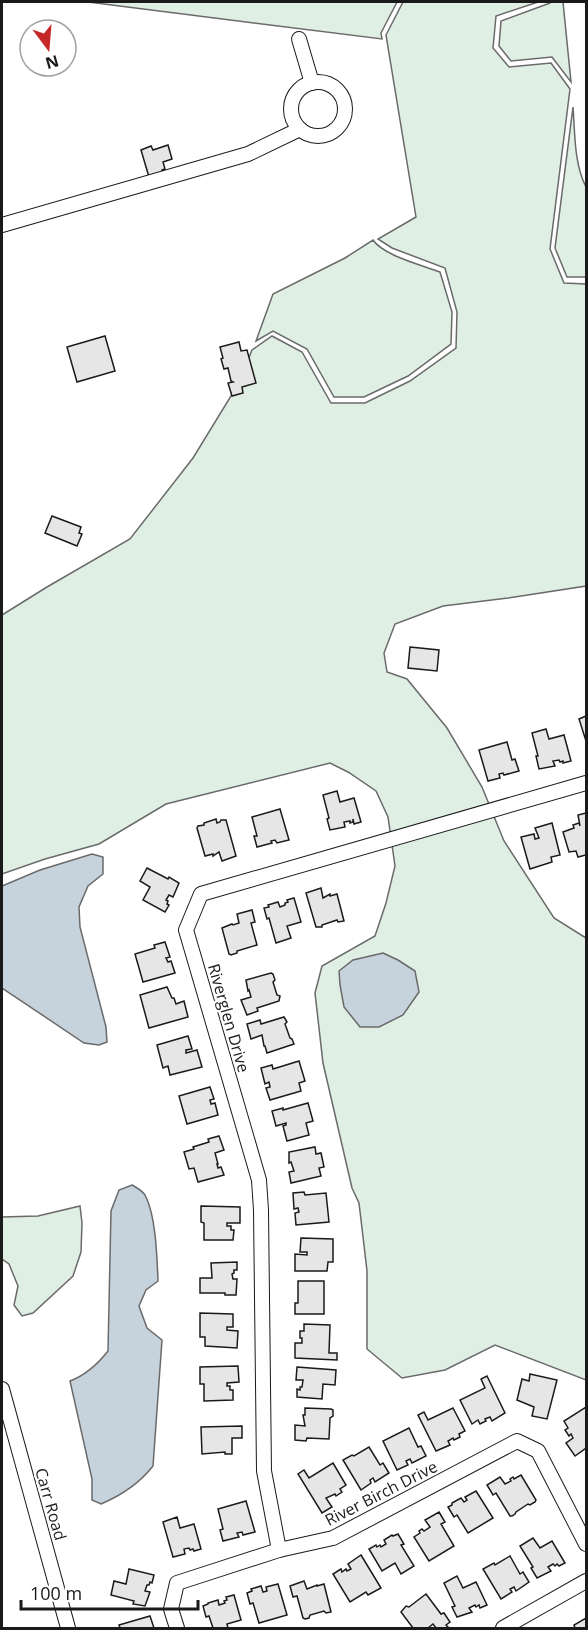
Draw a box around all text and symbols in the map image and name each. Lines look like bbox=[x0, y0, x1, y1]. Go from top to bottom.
north arrow bbox=[18, 18, 78, 78]
text: N bbox=[43, 50, 61, 75]
street label: Riverglen Drive bbox=[203, 961, 255, 1075]
street label: River Birch Drive bbox=[321, 1455, 441, 1531]
street label: Carr Road bbox=[30, 1465, 72, 1543]
scale bar bbox=[21, 1573, 198, 1611]
text: 100 m bbox=[30, 1581, 82, 1605]

